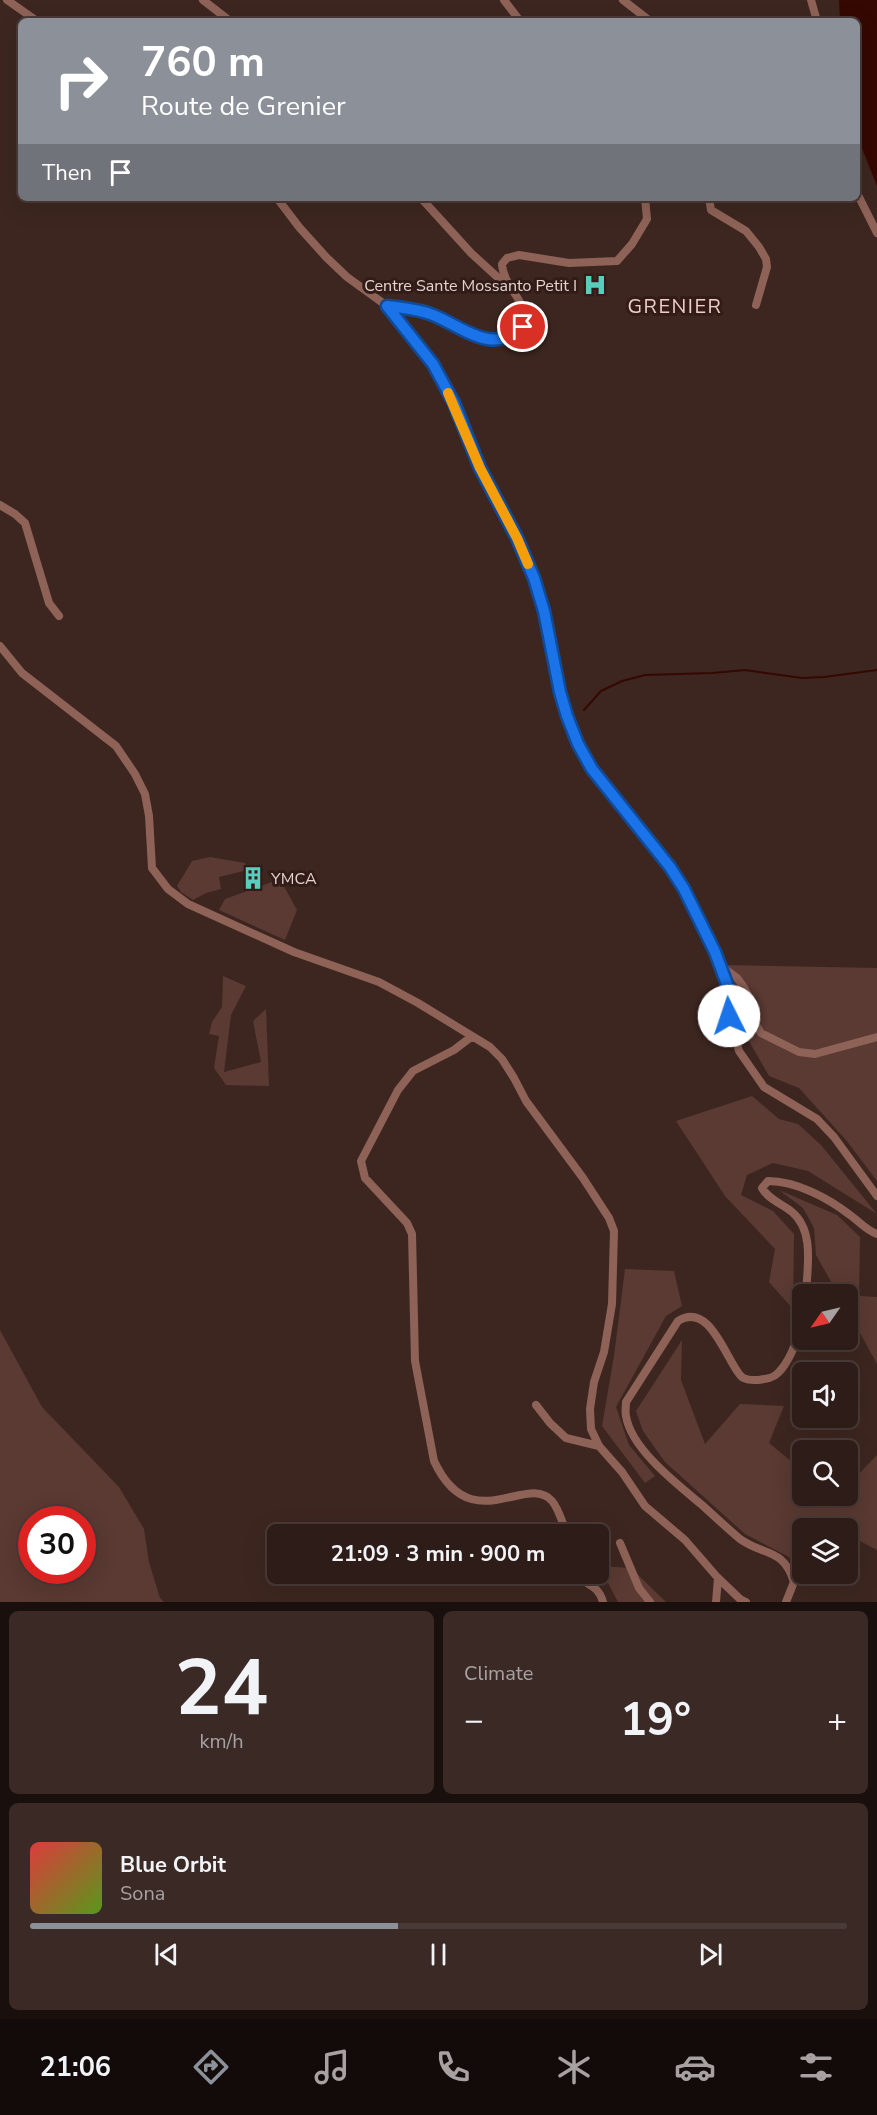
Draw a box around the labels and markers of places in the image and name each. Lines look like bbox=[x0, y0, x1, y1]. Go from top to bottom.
hospital icon: Centre Sante Mossanto Petit I bbox=[582, 272, 608, 298]
place label: Centre Sante Mossanto Petit I bbox=[364, 275, 577, 297]
pin bbox=[497, 301, 548, 352]
building icon: YMCA bbox=[240, 865, 266, 891]
place label: YMCA bbox=[270, 868, 317, 890]

